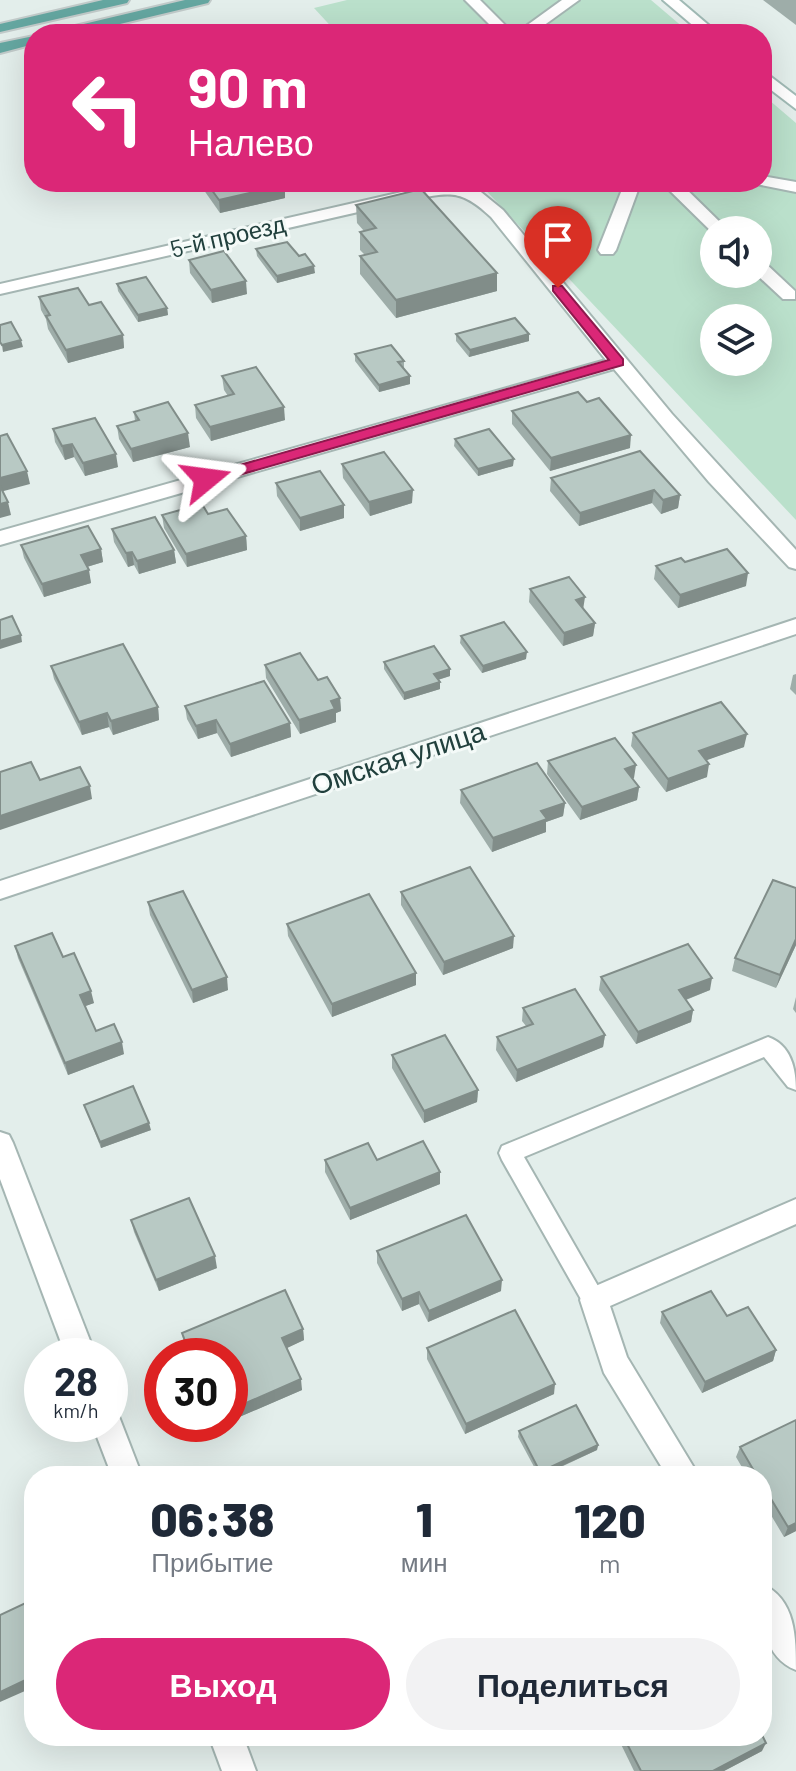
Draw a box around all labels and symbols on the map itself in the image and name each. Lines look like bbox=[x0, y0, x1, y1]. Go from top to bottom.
pin bbox=[524, 206, 592, 288]
street label: 5-й проезд bbox=[167, 208, 288, 263]
position arrow bbox=[164, 437, 248, 521]
street label: Омская улица bbox=[306, 713, 490, 801]
speed limit sign: 30 bbox=[144, 1338, 248, 1442]

